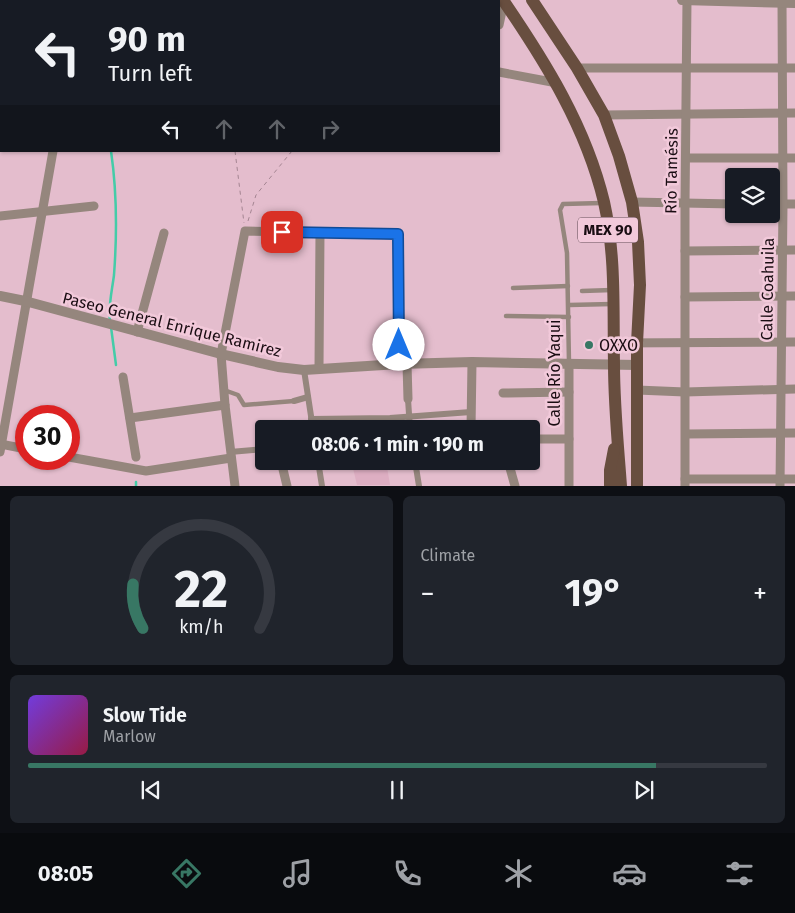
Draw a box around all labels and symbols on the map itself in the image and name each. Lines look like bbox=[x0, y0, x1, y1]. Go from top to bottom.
street label: Río Tamésis bbox=[661, 128, 682, 214]
pin bbox=[261, 211, 303, 253]
road number: MEX 90 bbox=[578, 218, 638, 242]
street label: Calle Coahuila bbox=[757, 238, 778, 340]
street label: Paseo General Enrique Ramirez bbox=[61, 288, 283, 361]
position arrow bbox=[372, 318, 424, 370]
street label: Calle Río Yaqui bbox=[545, 319, 564, 427]
place label: OXXO bbox=[599, 336, 638, 355]
marker: OXXO bbox=[583, 339, 595, 351]
speed limit sign: 30 bbox=[15, 405, 80, 470]

